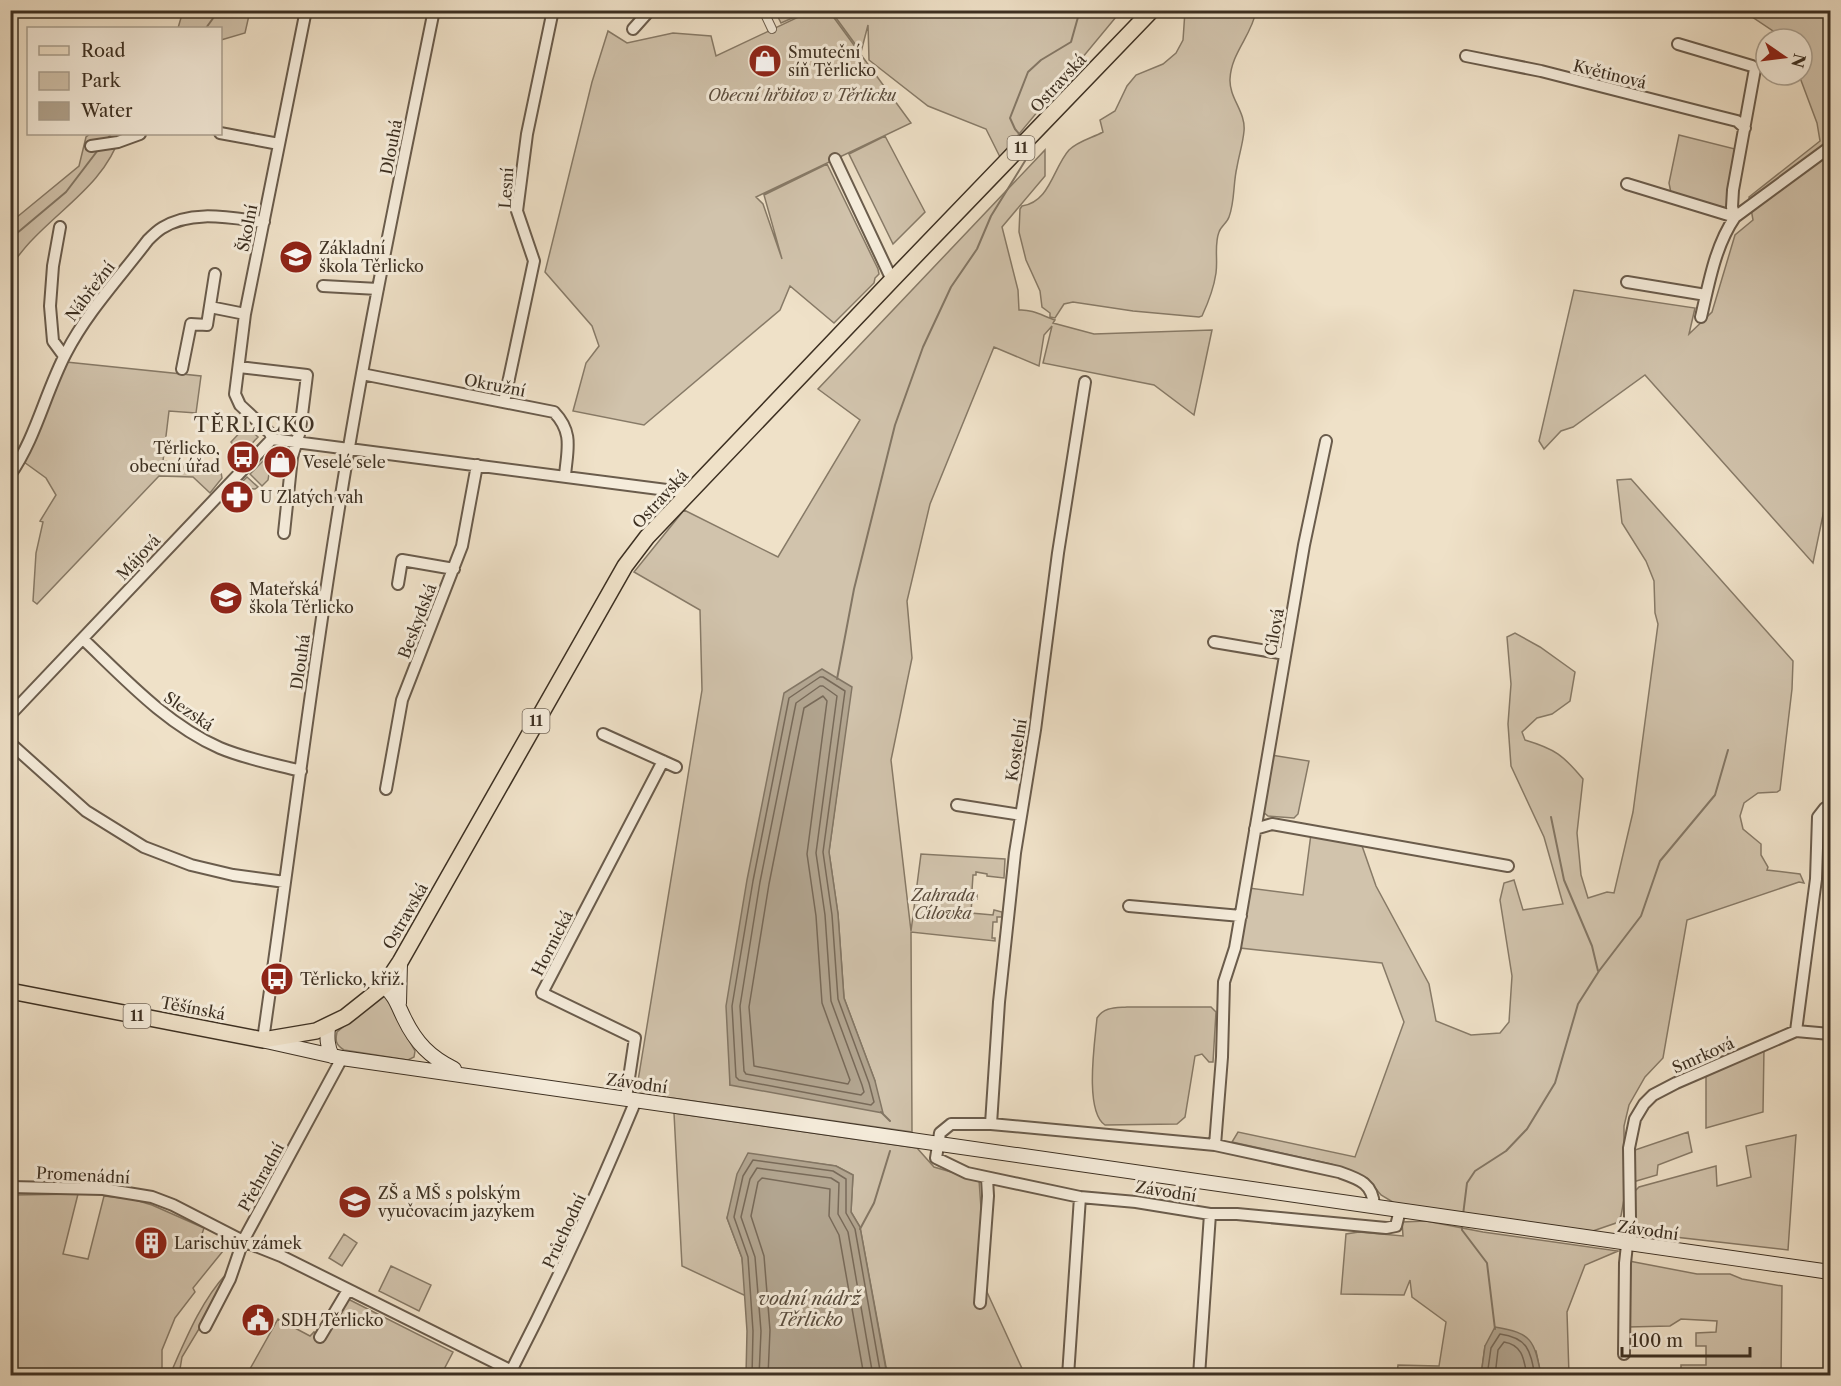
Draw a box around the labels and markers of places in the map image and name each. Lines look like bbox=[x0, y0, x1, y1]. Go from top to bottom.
place label: Smuteční síň Těrlicko bbox=[788, 42, 876, 80]
shop icon: Smuteční síň Těrlicko bbox=[747, 43, 783, 79]
place label: Základní škola Těrlicko bbox=[319, 238, 424, 276]
school or university icon: Základní škola Těrlicko bbox=[278, 239, 314, 275]
place label: Těrlicko, obecní úřad bbox=[130, 438, 220, 476]
bus stop icon: Těrlicko, obecní úřad bbox=[225, 439, 261, 475]
shop icon: Veselé sele bbox=[262, 444, 298, 480]
place label: Veselé sele bbox=[302, 452, 386, 472]
pharmacy icon: U Zlatých vah bbox=[219, 479, 255, 515]
place label: U Zlatých vah bbox=[260, 487, 364, 507]
place label: Mateřská škola Těrlicko bbox=[249, 579, 354, 617]
school or university icon: Mateřská škola Těrlicko bbox=[208, 580, 244, 616]
bus stop icon: Těrlicko, křiž. bbox=[259, 961, 295, 997]
place label: Těrlicko, křiž. bbox=[300, 969, 404, 989]
place label: ZŠ a MŠ s polským vyučovacím jazykem bbox=[377, 1182, 535, 1221]
school or university icon: ZŠ a MŠ s polským vyučovacím jazykem bbox=[337, 1184, 373, 1220]
building icon: Larischův zámek bbox=[133, 1225, 169, 1261]
place label: Larischův zámek bbox=[174, 1233, 303, 1253]
public building icon: SDH Těrlicko bbox=[240, 1302, 276, 1338]
place label: SDH Těrlicko bbox=[281, 1310, 384, 1330]

